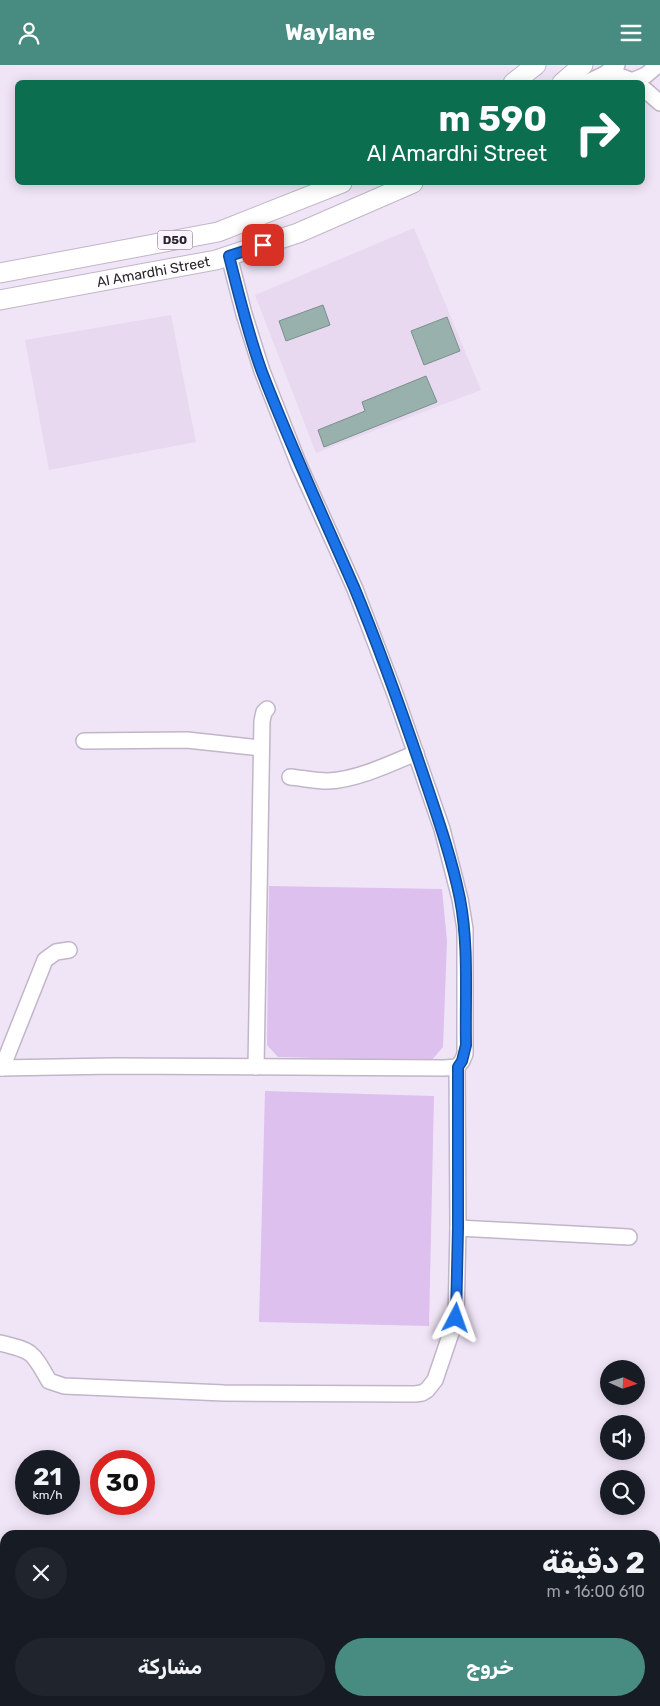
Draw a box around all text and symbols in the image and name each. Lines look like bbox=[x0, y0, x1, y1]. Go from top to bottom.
icon: person bbox=[15, 19, 43, 47]
text: Waylane bbox=[285, 19, 375, 46]
icon: menu bbox=[617, 19, 645, 47]
text: 590 m bbox=[439, 98, 547, 140]
icon: right bbox=[565, 100, 630, 165]
text: Al Amardhi Street bbox=[367, 140, 547, 167]
pin bbox=[242, 224, 284, 266]
road number: D50 bbox=[158, 231, 192, 249]
icon: arrive bbox=[249, 231, 277, 259]
street label: Al Amardhi Street bbox=[95, 253, 212, 290]
position arrow bbox=[429, 1291, 481, 1343]
north arrow bbox=[600, 1360, 645, 1405]
map controls bbox=[600, 1360, 645, 1515]
button: sound bbox=[600, 1415, 645, 1460]
speed limit sign: 30 bbox=[90, 1450, 155, 1515]
text: 21 bbox=[33, 1462, 62, 1491]
button: search bbox=[600, 1470, 645, 1515]
text: km/h bbox=[33, 1488, 62, 1502]
text: 2 دقيقة bbox=[542, 1545, 645, 1581]
button: close bbox=[15, 1547, 67, 1599]
text: 610 m · 16:00 bbox=[547, 1582, 645, 1601]
button: مشاركة bbox=[15, 1638, 325, 1696]
button: خروج bbox=[335, 1638, 645, 1696]

